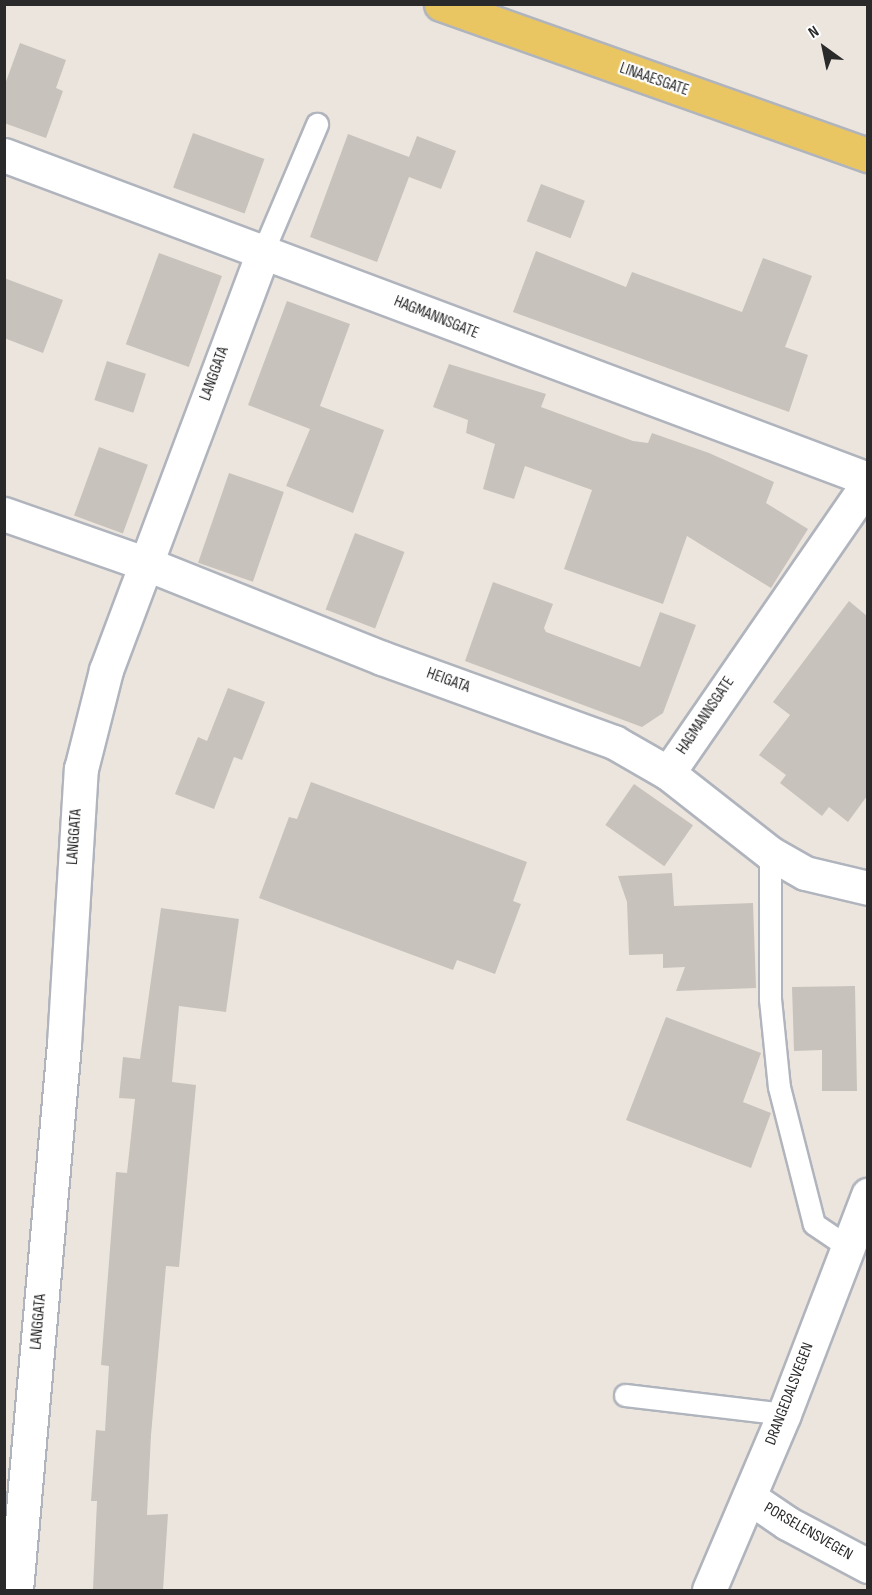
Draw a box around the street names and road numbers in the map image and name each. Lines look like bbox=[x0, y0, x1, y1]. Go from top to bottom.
street label: LINAAESGATE bbox=[617, 59, 691, 101]
street label: HAGMANNSGATE bbox=[391, 292, 481, 344]
street label: LANGGATA bbox=[196, 344, 234, 404]
street label: HEIGATA bbox=[424, 664, 472, 698]
street label: HAGMANNSGATE bbox=[673, 673, 739, 759]
street label: LANGGATA bbox=[63, 808, 87, 866]
street label: LANGGATA bbox=[27, 1293, 51, 1351]
street label: DRANGEDALSVEGEN bbox=[762, 1340, 818, 1448]
street label: PORSELENSVEGEN bbox=[760, 1499, 856, 1565]

